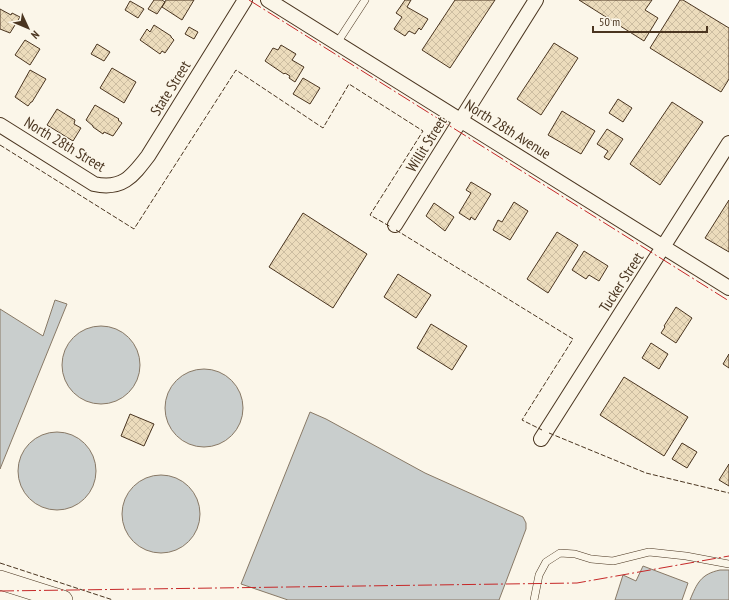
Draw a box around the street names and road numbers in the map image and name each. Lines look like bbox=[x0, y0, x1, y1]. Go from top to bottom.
street label: State Street bbox=[146, 57, 194, 119]
street label: North 28th Avenue bbox=[461, 95, 555, 163]
street label: North 28th Street bbox=[21, 112, 109, 176]
street label: Willit Street bbox=[402, 113, 450, 175]
street label: Tucker Street bbox=[595, 249, 647, 315]

